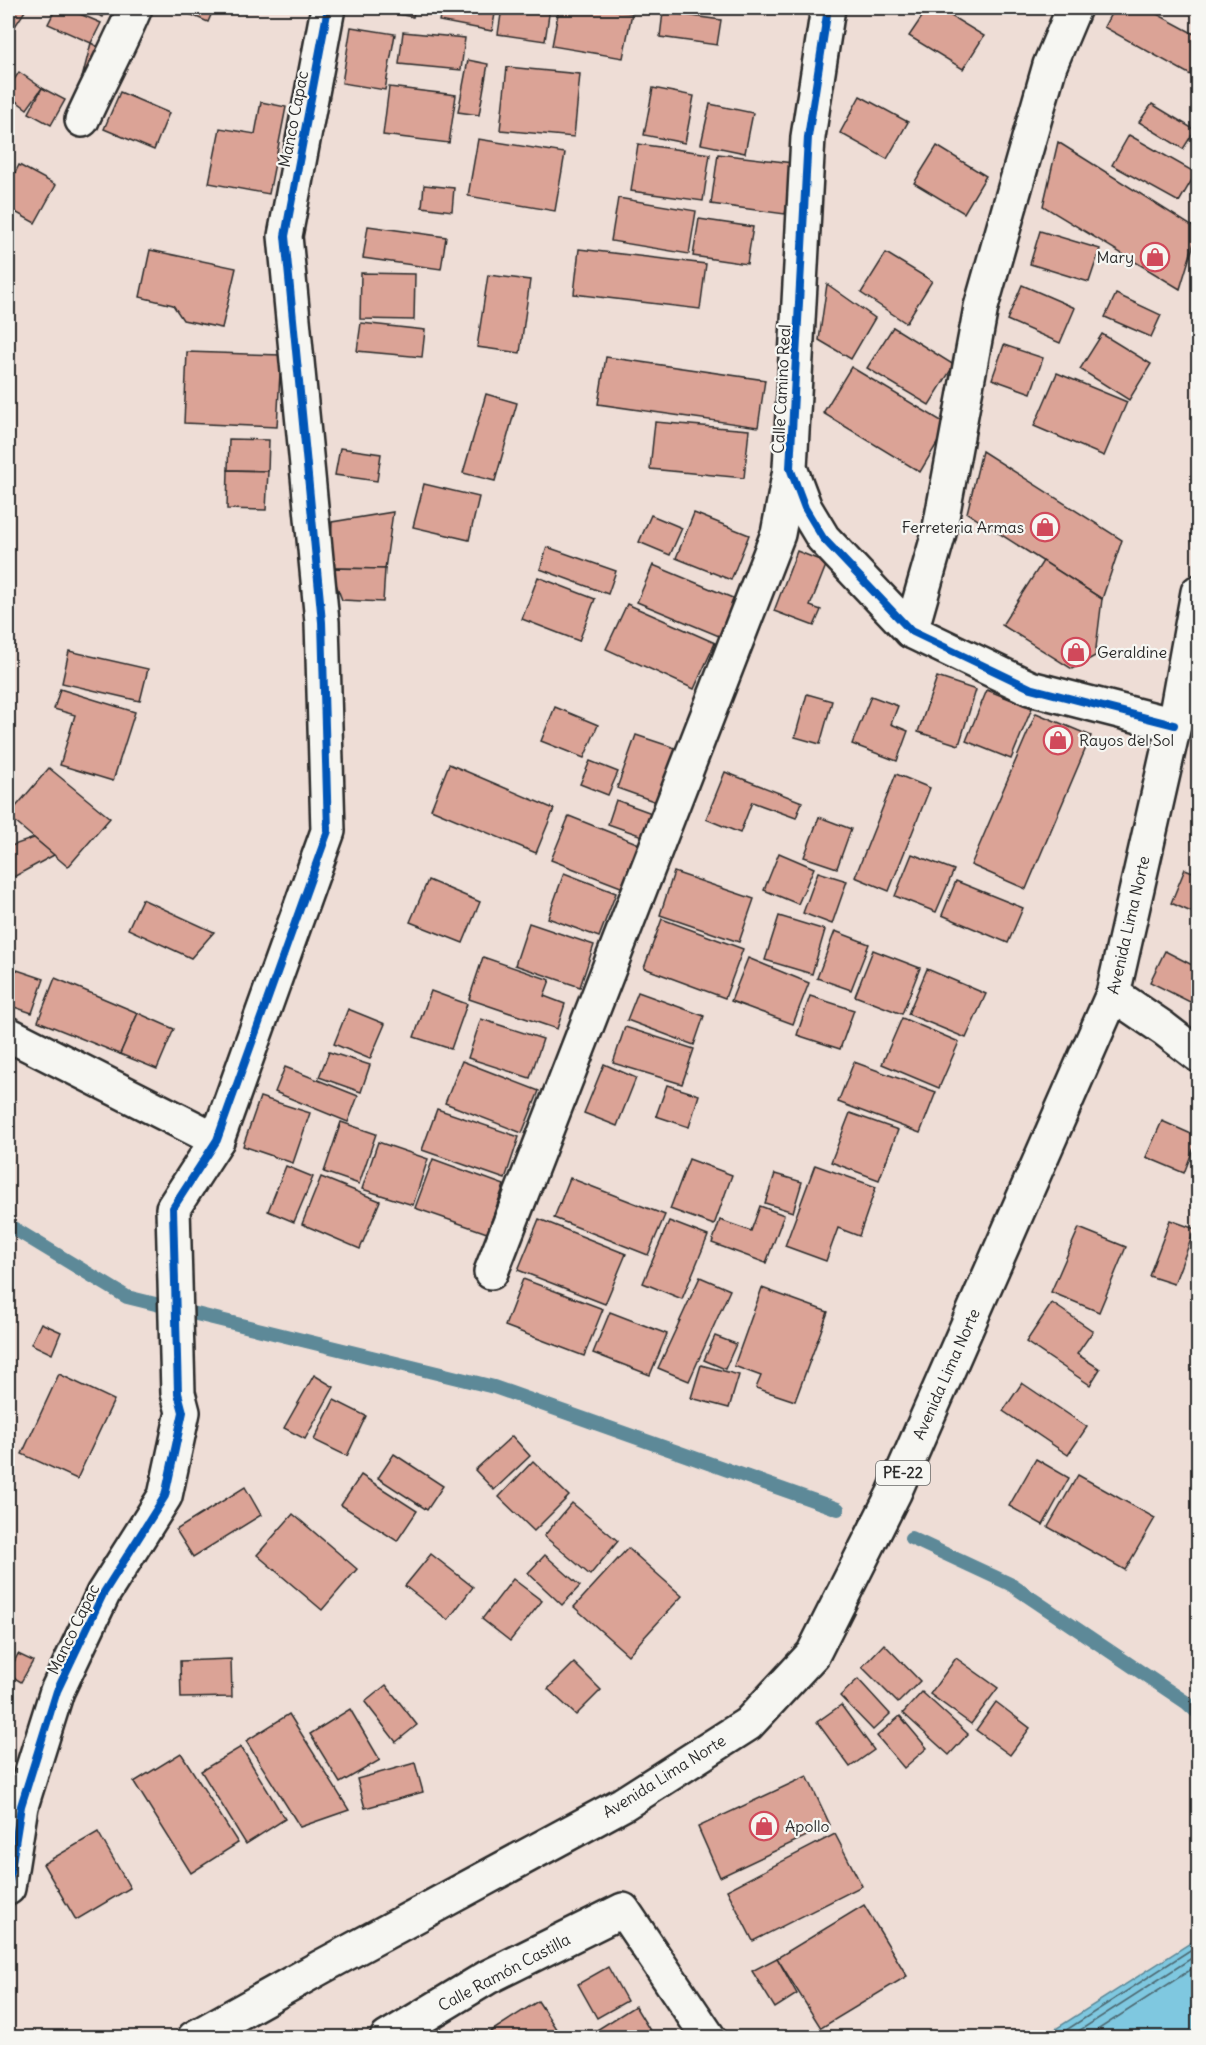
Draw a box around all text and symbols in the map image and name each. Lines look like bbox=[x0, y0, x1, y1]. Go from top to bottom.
street label: Manco Capac bbox=[274, 69, 312, 169]
shop icon: Mary bbox=[1139, 241, 1171, 273]
place label: Mary bbox=[1096, 247, 1134, 267]
street label: Calle Camino Real bbox=[768, 324, 794, 454]
shop icon: Ferreteria Armas bbox=[1029, 511, 1061, 543]
place label: Ferreteria Armas bbox=[902, 517, 1024, 537]
shop icon: Geraldine bbox=[1060, 636, 1092, 668]
place label: Geraldine bbox=[1097, 642, 1167, 662]
shop icon: Rayos del Sol bbox=[1042, 724, 1074, 756]
place label: Rayos del Sol bbox=[1079, 730, 1174, 750]
street label: Avenida Lima Norte bbox=[1102, 854, 1154, 996]
street label: Avenida Lima Norte bbox=[908, 1305, 984, 1443]
road number: PE-22 bbox=[876, 1461, 930, 1485]
street label: Manco Capac bbox=[43, 1581, 103, 1677]
street label: Avenida Lima Norte bbox=[599, 1730, 729, 1822]
shop icon: Apollo bbox=[748, 1810, 780, 1842]
place label: Apollo bbox=[785, 1816, 830, 1836]
street label: Calle Ramón Castilla bbox=[435, 1929, 573, 2015]

